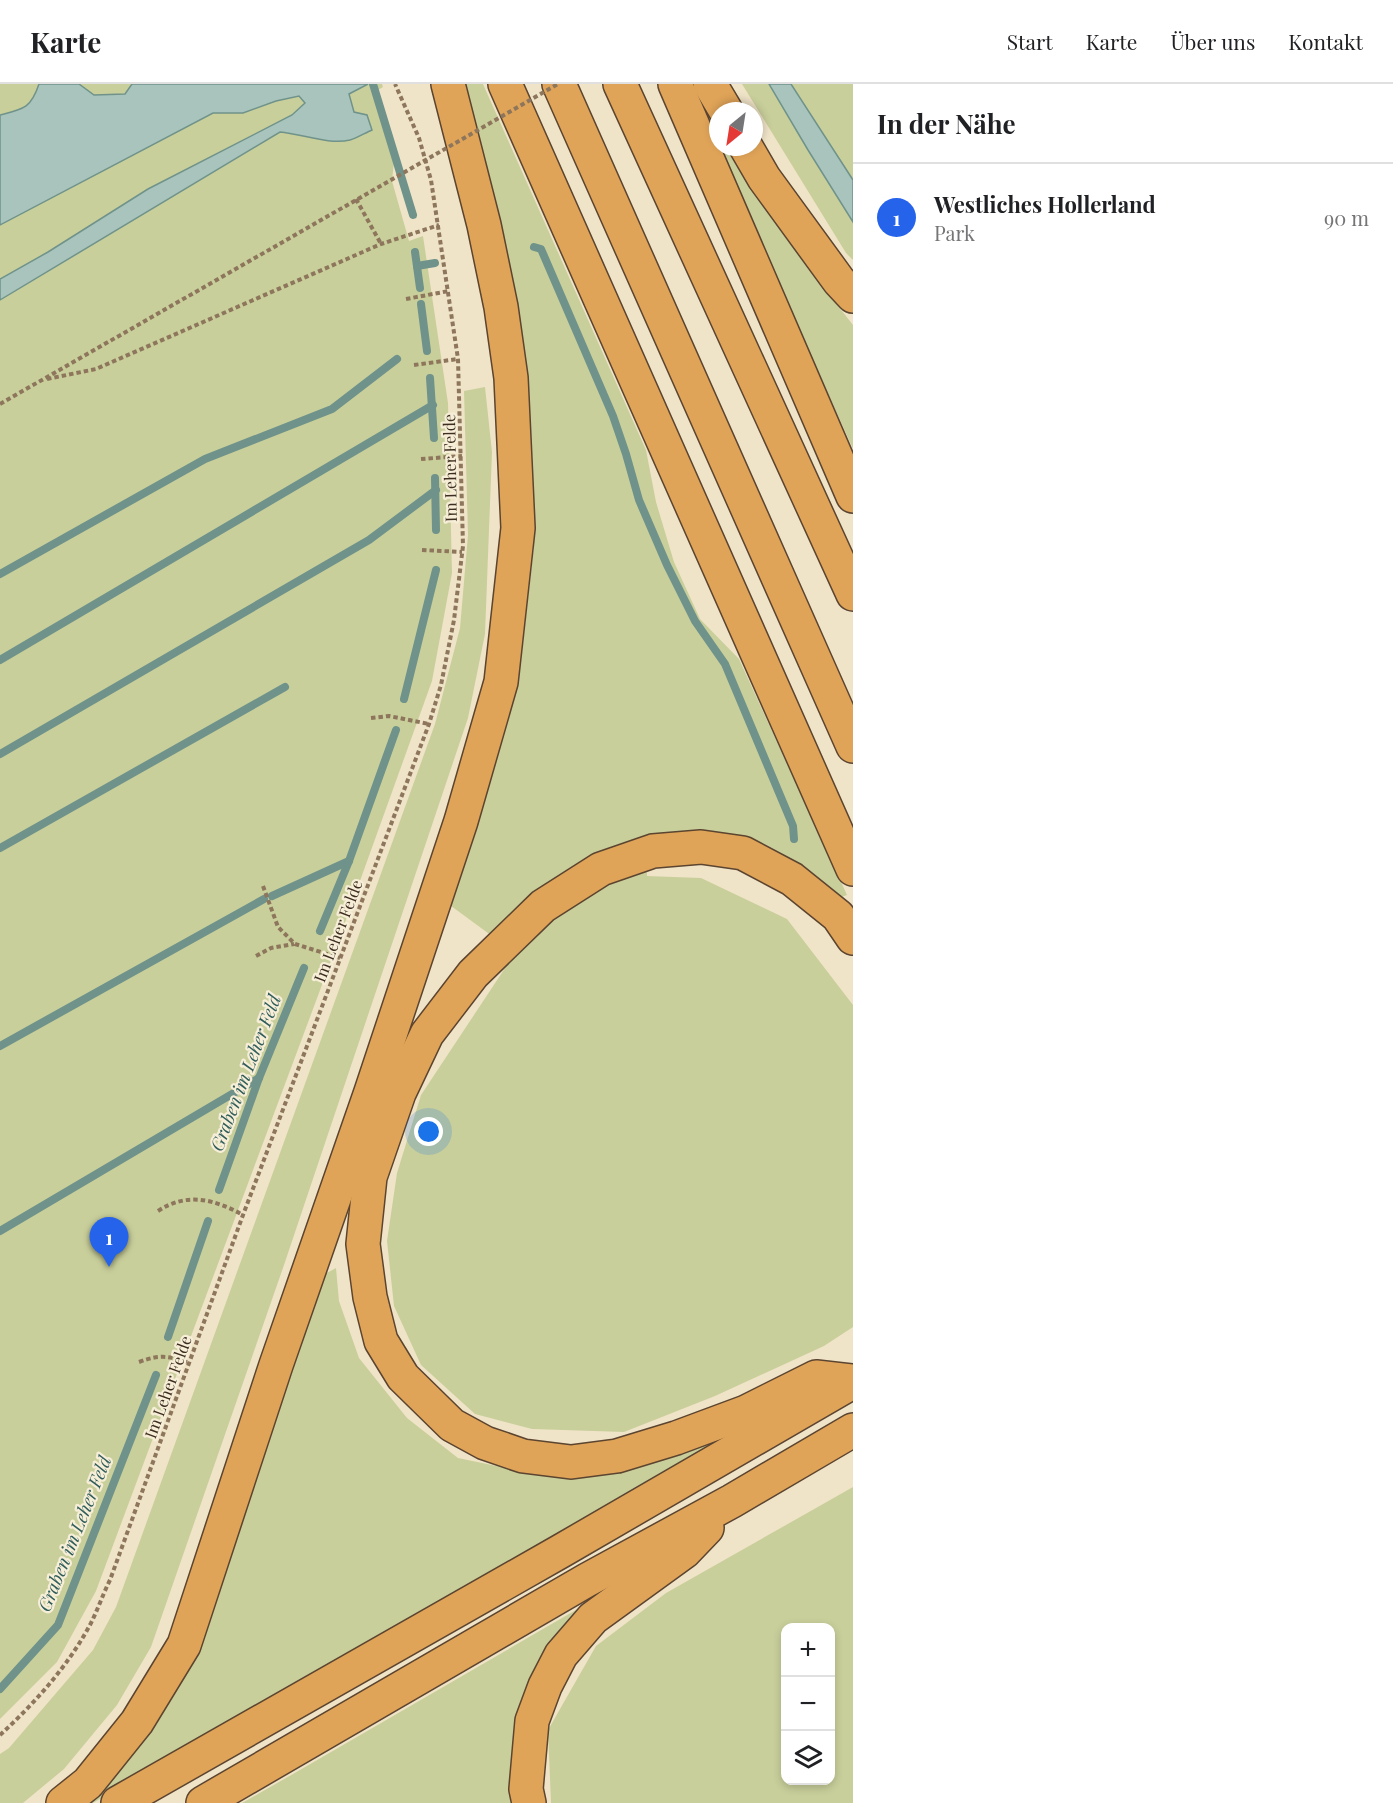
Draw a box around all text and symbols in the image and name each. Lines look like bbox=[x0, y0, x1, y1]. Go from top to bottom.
text: Karte bbox=[30, 23, 101, 60]
text: Start bbox=[1007, 27, 1053, 55]
text: Karte bbox=[1086, 27, 1137, 55]
text: Über uns bbox=[1170, 27, 1255, 55]
text: Kontakt bbox=[1288, 27, 1363, 55]
north arrow bbox=[709, 102, 763, 156]
text: In der Nähe bbox=[877, 106, 1016, 141]
text: Westliches Hollerland bbox=[934, 189, 1156, 219]
text: 1 bbox=[893, 204, 900, 231]
text: 90 m bbox=[1324, 204, 1369, 231]
text: Park bbox=[934, 219, 975, 246]
street label: Im Leher Felde bbox=[438, 414, 461, 522]
street label: Im Leher Felde bbox=[308, 877, 367, 985]
water label: Graben im Leher Feld bbox=[204, 990, 286, 1154]
your location bbox=[414, 1117, 443, 1146]
pin: 1 bbox=[90, 1218, 128, 1267]
street label: Im Leher Felde bbox=[139, 1332, 196, 1441]
water label: Graben im Leher Feld bbox=[32, 1451, 117, 1615]
map controls bbox=[781, 1623, 835, 1785]
button: + bbox=[781, 1623, 835, 1677]
button: − bbox=[781, 1677, 835, 1731]
button: layers bbox=[781, 1731, 835, 1785]

